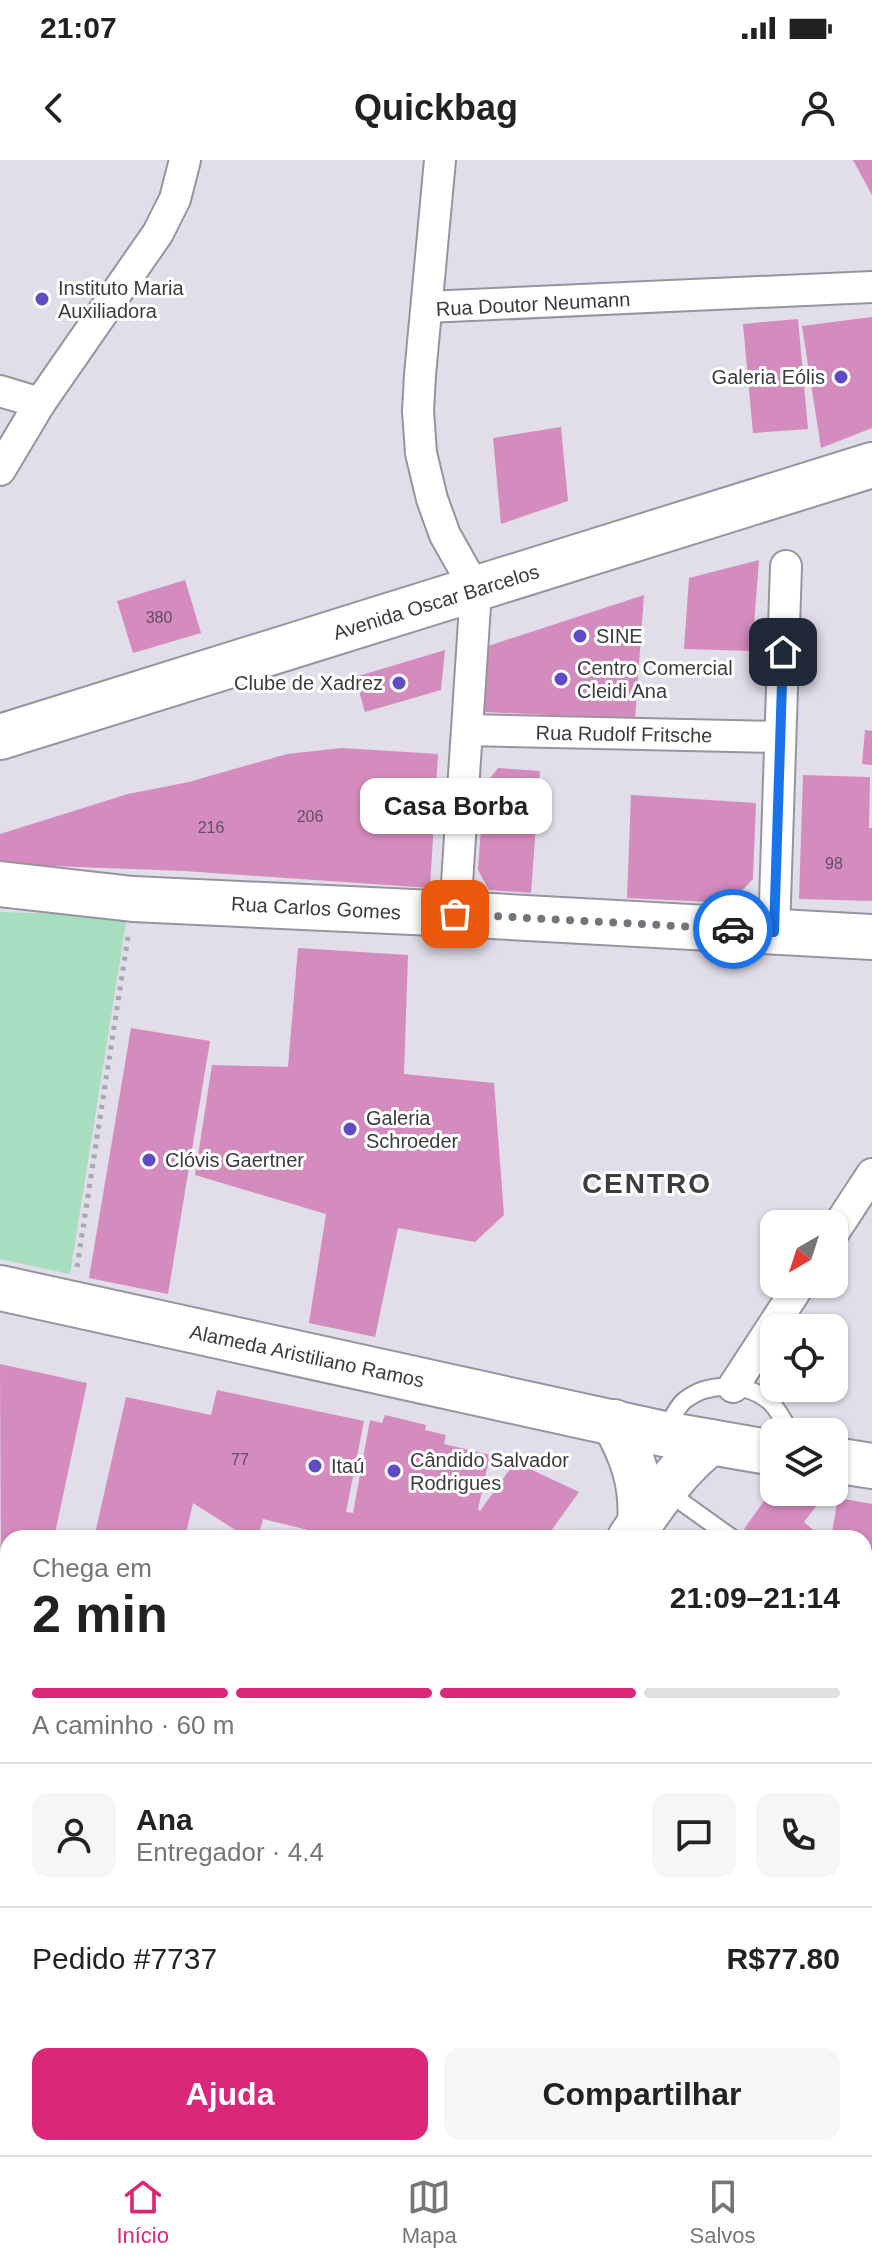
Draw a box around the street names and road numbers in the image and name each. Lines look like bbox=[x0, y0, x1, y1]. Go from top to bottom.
street label: Rua Doutor Neumann bbox=[435, 288, 631, 320]
street label: Avenida Oscar Barcelos bbox=[330, 560, 542, 644]
street label: Rua Rudolf Fritsche bbox=[535, 721, 713, 747]
street label: Rua Carlos Gomes bbox=[231, 893, 401, 923]
street label: Alameda Aristiliano Ramos bbox=[188, 1320, 426, 1392]

